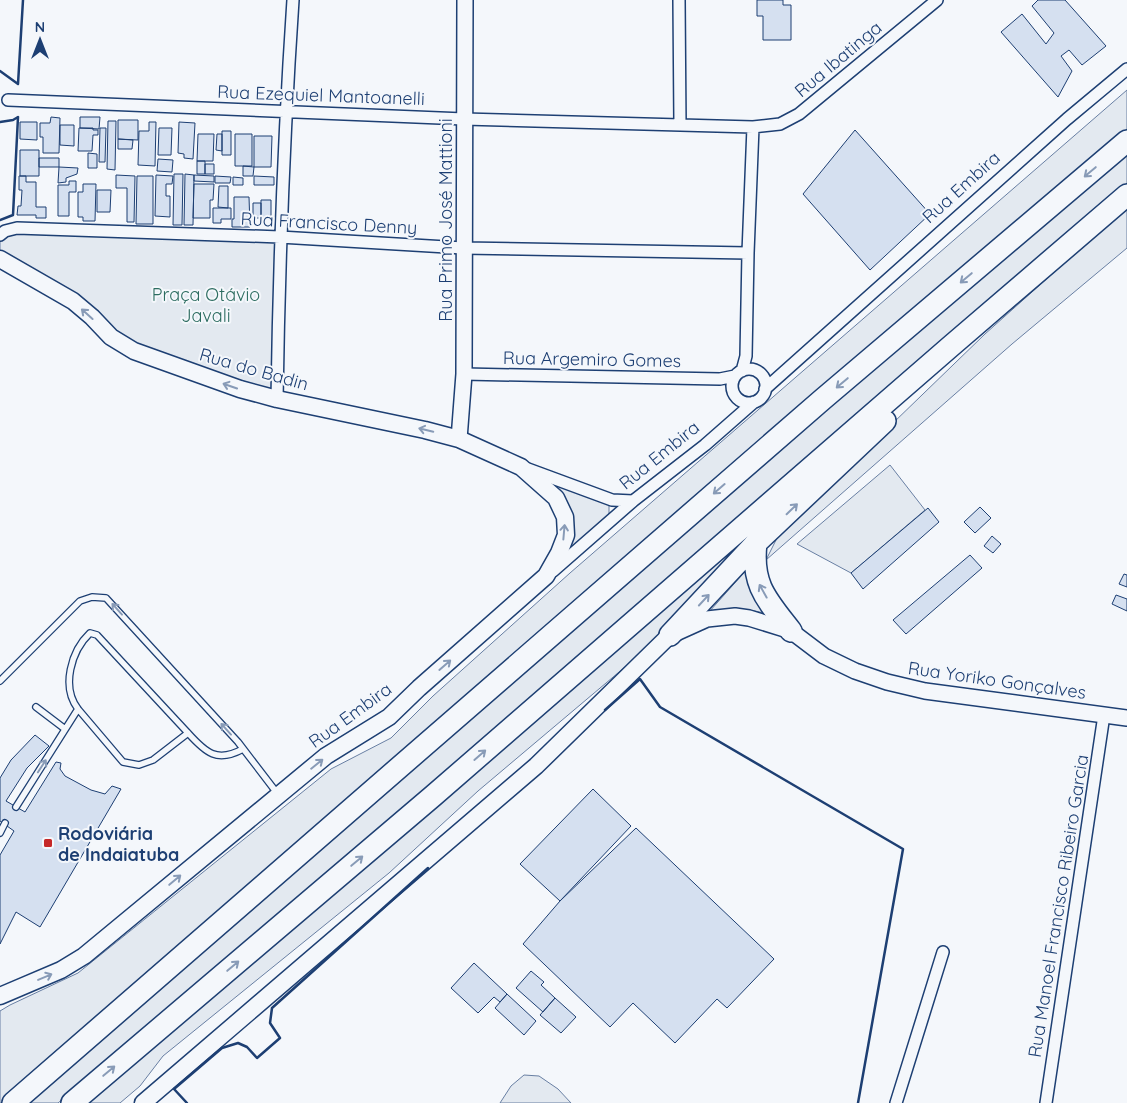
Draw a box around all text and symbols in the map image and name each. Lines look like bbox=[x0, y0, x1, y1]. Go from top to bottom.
north arrow bbox=[15, 15, 65, 65]
street label: Rua Ibatinga bbox=[790, 16, 886, 102]
text: N bbox=[35, 18, 45, 36]
street label: Rua Ezequiel Mantoanelli bbox=[217, 80, 425, 110]
street label: Rua Primo José Mattioni bbox=[434, 118, 457, 322]
street label: Rua Embira bbox=[917, 146, 1005, 228]
one-way arrow bbox=[1084, 167, 1097, 178]
street label: Rua Francisco Denny bbox=[240, 207, 418, 239]
one-way arrow bbox=[960, 272, 973, 283]
park label: Praça Otávio Javali bbox=[152, 283, 260, 327]
one-way arrow bbox=[81, 308, 94, 319]
street label: Rua do Badin bbox=[197, 342, 311, 396]
street label: Rua Argemiro Gomes bbox=[503, 346, 681, 372]
one-way arrow bbox=[836, 377, 849, 389]
one-way arrow bbox=[222, 380, 238, 390]
street label: Rua Embira bbox=[614, 416, 704, 494]
one-way arrow bbox=[419, 425, 435, 435]
one-way arrow bbox=[713, 484, 726, 495]
one-way arrow bbox=[785, 504, 797, 516]
one-way arrow bbox=[560, 525, 569, 541]
one-way arrow bbox=[758, 584, 767, 599]
one-way arrow bbox=[698, 593, 710, 606]
one-way arrow bbox=[111, 603, 122, 616]
street label: Rua Yoriko Gonçalves bbox=[906, 656, 1088, 704]
one-way arrow bbox=[438, 660, 451, 671]
street label: Rua Embira bbox=[304, 677, 396, 753]
one-way arrow bbox=[220, 723, 232, 736]
one-way arrow bbox=[474, 749, 487, 761]
street label: Rua Manoel Francisco Ribeiro Garcia bbox=[1023, 753, 1093, 1059]
one-way arrow bbox=[310, 758, 323, 769]
one-way arrow bbox=[37, 759, 47, 773]
place label: Rodoviária de Indaiatuba bbox=[58, 822, 179, 866]
marker: Rodoviária de Indaiatuba bbox=[42, 837, 54, 849]
one-way arrow bbox=[350, 856, 363, 867]
one-way arrow bbox=[168, 875, 181, 886]
one-way arrow bbox=[227, 961, 240, 972]
one-way arrow bbox=[37, 971, 52, 981]
one-way arrow bbox=[103, 1066, 116, 1077]

